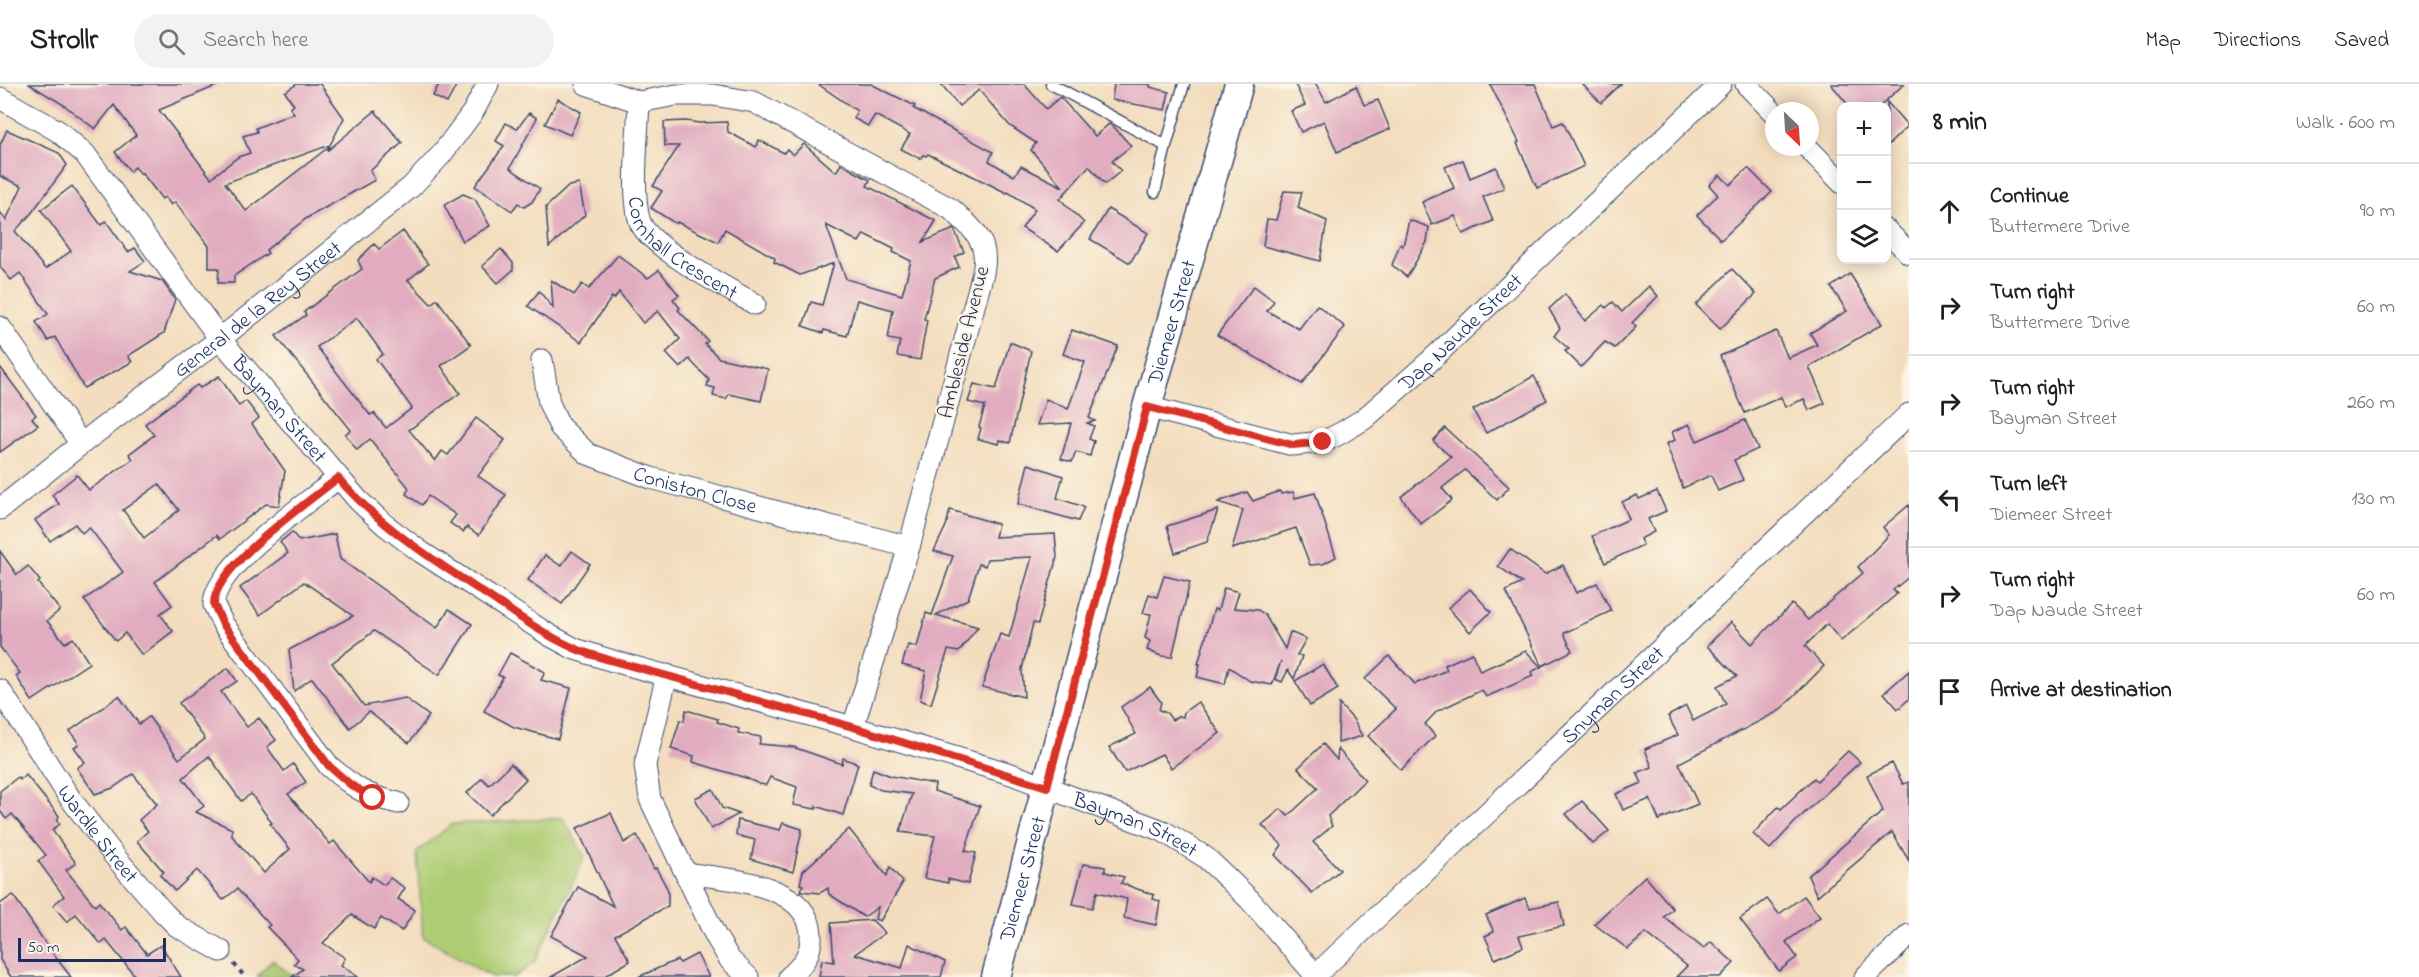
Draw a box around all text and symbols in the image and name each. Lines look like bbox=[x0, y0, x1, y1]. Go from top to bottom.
search box bbox=[134, 14, 554, 68]
text: Strollr bbox=[30, 21, 98, 62]
icon: search bbox=[155, 25, 188, 58]
text: Search here bbox=[203, 25, 308, 57]
text: Map bbox=[2145, 26, 2181, 56]
text: Directions bbox=[2214, 26, 2301, 56]
text: Saved bbox=[2334, 26, 2389, 56]
north arrow bbox=[1765, 102, 1819, 156]
map controls bbox=[1837, 102, 1891, 264]
button: + bbox=[1837, 102, 1891, 156]
text: 8 min bbox=[1933, 104, 1987, 142]
text: Walk · 600 m bbox=[2296, 109, 2395, 138]
button: − bbox=[1837, 156, 1891, 210]
text: Continue bbox=[1990, 181, 2069, 213]
street label: Cornhall Crescent bbox=[619, 195, 743, 308]
icon: ahead bbox=[1933, 195, 1966, 228]
text: 90 m bbox=[2360, 197, 2395, 226]
button: layers bbox=[1837, 210, 1891, 264]
text: Buttermere Drive bbox=[1990, 213, 2130, 242]
street label: General de la Rey Street bbox=[168, 235, 349, 386]
street label: Diemeer Street bbox=[1141, 257, 1205, 389]
street label: Ambleside Avenue bbox=[931, 262, 999, 422]
street label: Dap Naude Street bbox=[1392, 267, 1530, 400]
text: Turn right bbox=[1990, 277, 2075, 309]
icon: right bbox=[1933, 291, 1966, 324]
text: 60 m bbox=[2357, 293, 2395, 322]
text: Buttermere Drive bbox=[1990, 309, 2130, 338]
street label: Bayman Street bbox=[223, 349, 333, 470]
text: Turn right bbox=[1990, 373, 2075, 405]
icon: right bbox=[1933, 387, 1966, 420]
text: 260 m bbox=[2347, 389, 2395, 418]
text: Bayman Street bbox=[1990, 405, 2117, 434]
route end bbox=[1309, 428, 1335, 454]
street label: Coniston Close bbox=[628, 460, 760, 523]
text: Turn left bbox=[1990, 469, 2067, 501]
icon: left bbox=[1933, 483, 1966, 516]
text: 130 m bbox=[2351, 485, 2395, 514]
text: Diemeer Street bbox=[1990, 501, 2112, 530]
text: Turn right bbox=[1990, 565, 2075, 597]
icon: right bbox=[1933, 579, 1966, 612]
text: 60 m bbox=[2357, 581, 2395, 610]
text: Dap Naude Street bbox=[1990, 597, 2143, 626]
street label: Snyman Street bbox=[1556, 640, 1672, 752]
icon: arrive bbox=[1933, 675, 1966, 708]
text: Arrive at destination bbox=[1990, 675, 2172, 707]
street label: Wardle Street bbox=[49, 780, 144, 890]
route start bbox=[359, 784, 385, 810]
street label: Bayman Street bbox=[1067, 785, 1203, 866]
street label: Diemeer Street bbox=[993, 813, 1055, 946]
scale bar bbox=[18, 935, 166, 962]
text: 50 m bbox=[27, 936, 59, 960]

